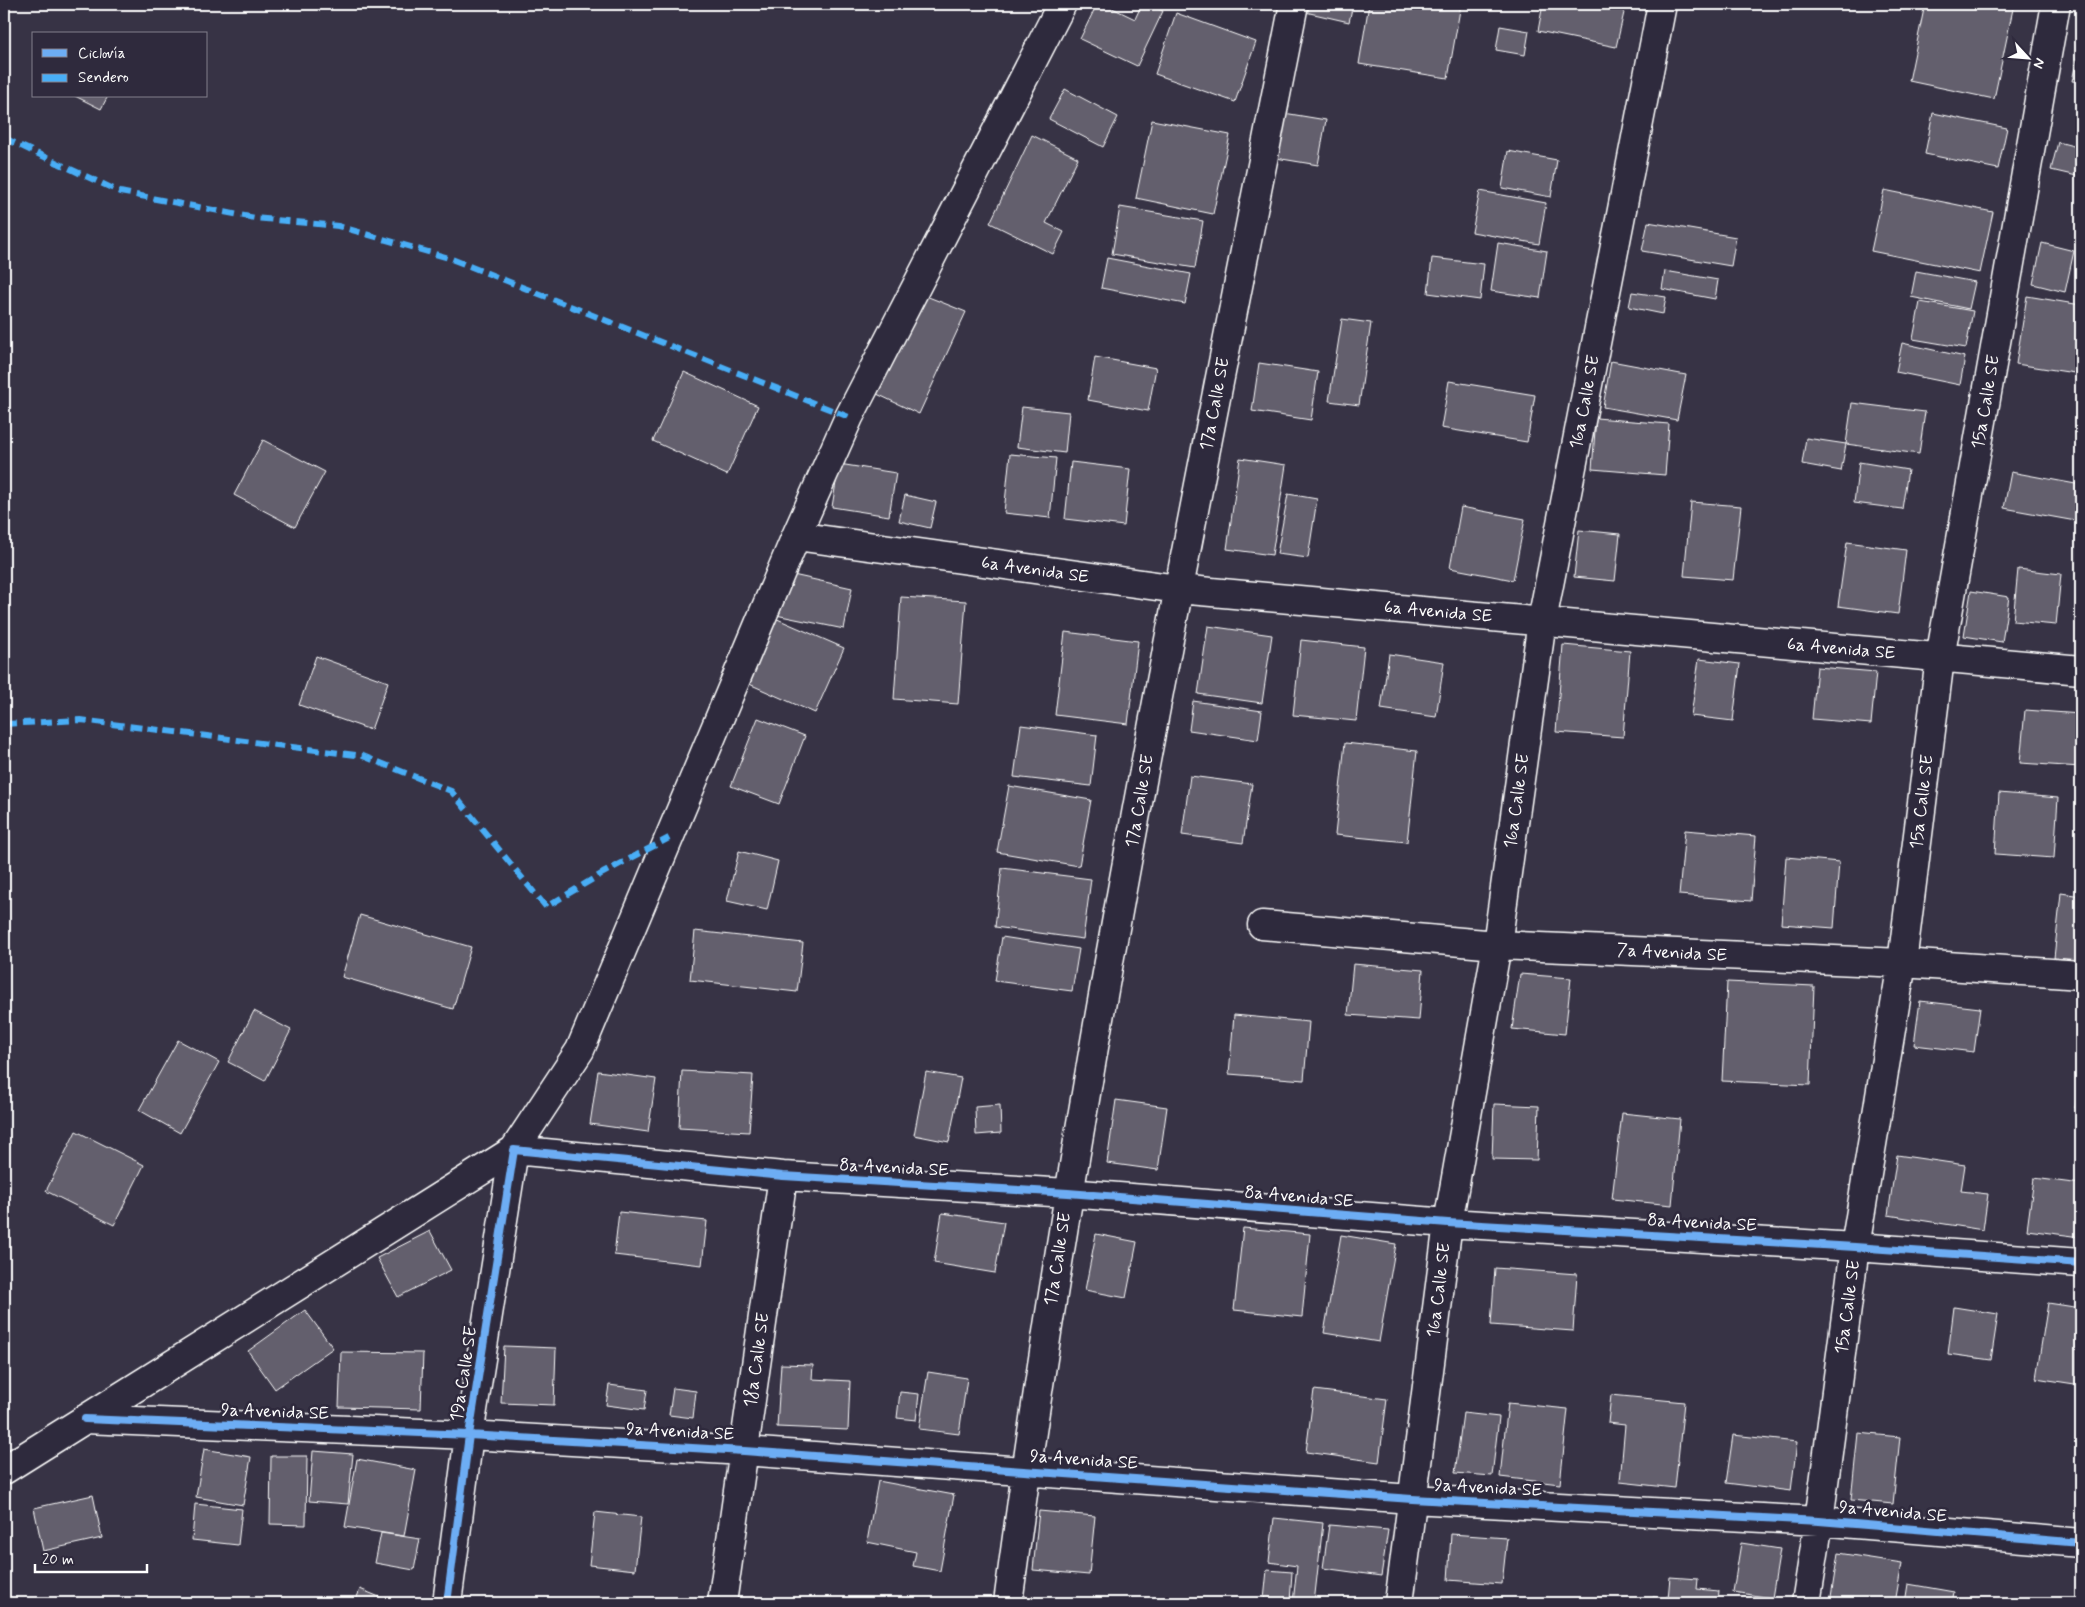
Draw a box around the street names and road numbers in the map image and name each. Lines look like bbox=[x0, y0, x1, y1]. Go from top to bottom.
street label: 16a Calle SE bbox=[1564, 353, 1606, 451]
street label: 15a Calle SE bbox=[1966, 353, 2006, 451]
street label: 17a Calle SE bbox=[1194, 355, 1236, 453]
street label: 6a Avenida SE bbox=[979, 551, 1091, 589]
street label: 6a Avenida SE bbox=[1383, 595, 1493, 629]
street label: 6a Avenida SE bbox=[1786, 632, 1896, 666]
street label: 17a Calle SE bbox=[1120, 752, 1160, 850]
street label: 16a Calle SE bbox=[1498, 752, 1536, 850]
street label: 15a Calle SE bbox=[1904, 753, 1940, 851]
street label: 7a Avenida SE bbox=[1616, 938, 1728, 968]
street label: 8a Avenida SE bbox=[839, 1153, 949, 1183]
street label: 8a Avenida SE bbox=[1243, 1180, 1355, 1214]
street label: 8a Avenida SE bbox=[1647, 1208, 1757, 1238]
street label: 17a Calle SE bbox=[1039, 1210, 1077, 1308]
street label: 16a Calle SE bbox=[1421, 1241, 1457, 1339]
street label: 15a Calle SE bbox=[1829, 1258, 1867, 1356]
street label: 18a Calle SE bbox=[738, 1311, 776, 1409]
street label: 19a Calle SE bbox=[445, 1325, 483, 1423]
street label: 9a Avenida SE bbox=[220, 1398, 330, 1426]
street label: 9a Avenida SE bbox=[625, 1417, 735, 1447]
street label: 9a Avenida SE bbox=[1029, 1444, 1139, 1476]
street label: 9a Avenida SE bbox=[1433, 1473, 1543, 1503]
street label: 9a Avenida SE bbox=[1838, 1495, 1948, 1529]

